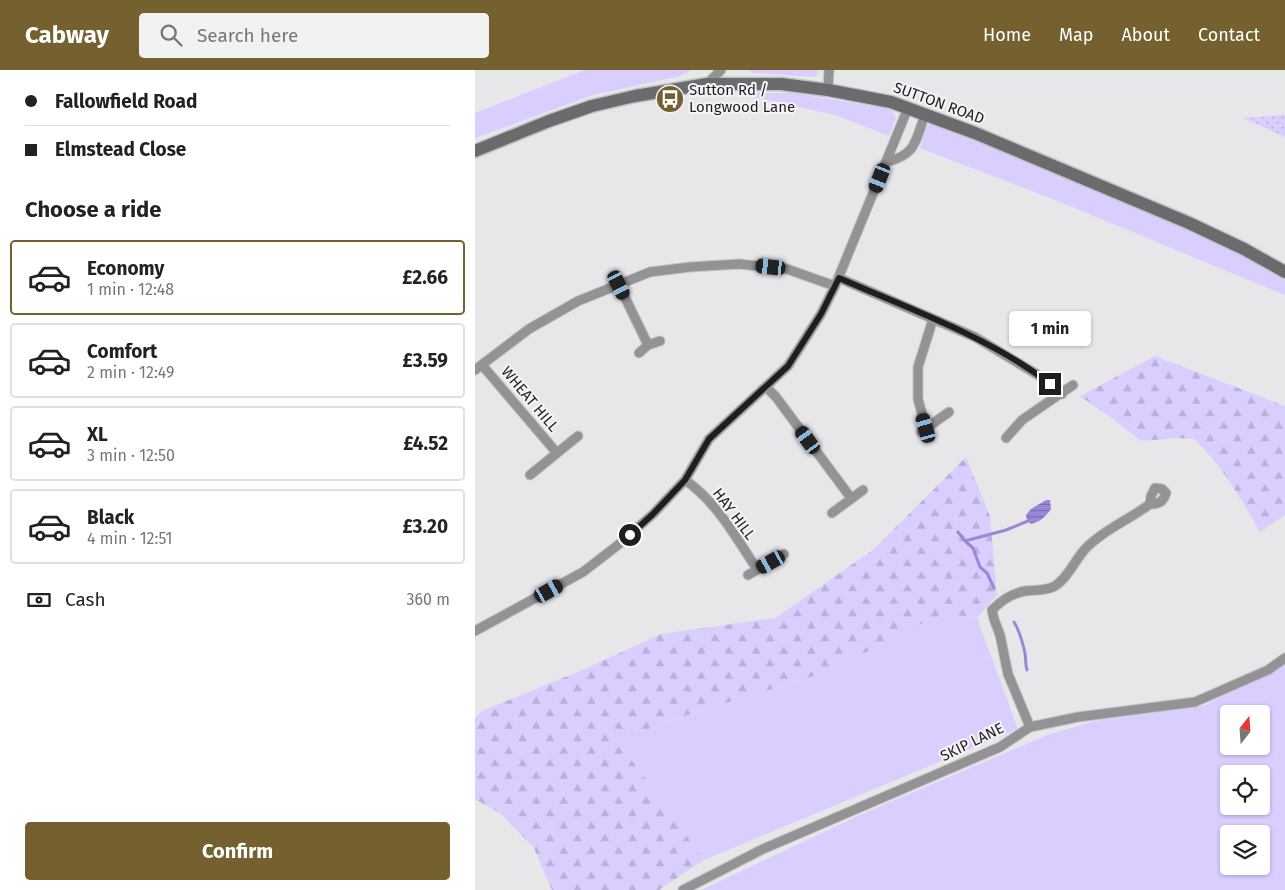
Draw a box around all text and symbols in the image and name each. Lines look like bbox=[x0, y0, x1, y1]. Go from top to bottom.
search box bbox=[139, 13, 489, 58]
text: Cabway bbox=[25, 21, 109, 49]
icon: search bbox=[157, 21, 185, 49]
text: Search here bbox=[197, 24, 298, 47]
text: Home bbox=[983, 24, 1031, 46]
text: Map bbox=[1059, 24, 1093, 46]
text: About bbox=[1121, 24, 1170, 46]
text: Contact bbox=[1198, 24, 1260, 46]
street label: SUTTON ROAD bbox=[891, 78, 987, 128]
place label: Sutton Rd / Longwood Lane bbox=[689, 81, 795, 116]
bus stop icon: Sutton Rd / Longwood Lane bbox=[655, 84, 685, 114]
text: Fallowfield Road bbox=[55, 90, 197, 113]
text: Elmstead Close bbox=[55, 138, 186, 161]
car bbox=[867, 161, 892, 195]
text: Choose a ride bbox=[25, 196, 161, 223]
icon: car bbox=[27, 255, 72, 300]
text: Economy bbox=[87, 257, 164, 280]
car bbox=[755, 258, 786, 276]
text: £2.66 bbox=[402, 266, 448, 289]
car bbox=[605, 268, 632, 302]
text: 1 min · 12:48 bbox=[87, 280, 174, 299]
callout: 1 min bbox=[1009, 312, 1091, 346]
text: 1 min bbox=[1031, 319, 1069, 338]
icon: car bbox=[27, 338, 72, 383]
text: Comfort bbox=[87, 340, 157, 363]
text: £3.59 bbox=[403, 349, 448, 372]
text: 2 min · 12:49 bbox=[87, 363, 174, 382]
street label: WHEAT HILL bbox=[497, 363, 563, 436]
route end bbox=[1039, 373, 1061, 395]
car bbox=[914, 412, 937, 444]
icon: car bbox=[27, 421, 72, 466]
text: XL bbox=[87, 423, 108, 446]
car bbox=[793, 423, 822, 457]
text: £4.52 bbox=[403, 432, 448, 455]
text: 3 min · 12:50 bbox=[87, 446, 175, 465]
street label: HAY HILL bbox=[709, 485, 760, 544]
icon: car bbox=[27, 504, 72, 549]
text: Black bbox=[87, 506, 134, 529]
text: £3.20 bbox=[402, 515, 448, 538]
route start bbox=[619, 524, 641, 546]
text: 4 min · 12:51 bbox=[87, 529, 173, 548]
car bbox=[754, 548, 787, 576]
car bbox=[532, 577, 565, 605]
icon: cash bbox=[25, 586, 53, 614]
text: Cash bbox=[65, 588, 106, 611]
text: 360 m bbox=[407, 590, 450, 609]
north arrow bbox=[1220, 705, 1270, 755]
map controls bbox=[1220, 705, 1270, 875]
street label: SKIP LANE bbox=[937, 719, 1007, 765]
button: locate bbox=[1220, 765, 1270, 815]
button: Confirm bbox=[25, 822, 450, 880]
button: layers bbox=[1220, 825, 1270, 875]

